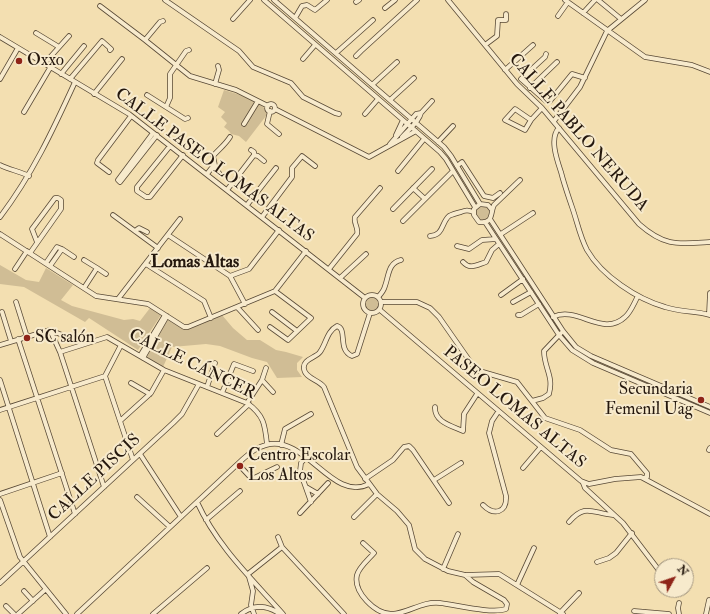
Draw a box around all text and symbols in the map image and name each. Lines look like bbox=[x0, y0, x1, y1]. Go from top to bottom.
street label: CALLE PABLO NERUDA bbox=[504, 50, 652, 216]
place label: Oxxo bbox=[27, 51, 64, 71]
marker: Oxxo bbox=[14, 56, 24, 66]
street label: CALLE PASEO LOMAS ALTAS bbox=[111, 85, 317, 247]
district label: Lomas Altas bbox=[151, 252, 239, 274]
street label: CALLE CÁNCER bbox=[125, 325, 259, 405]
place label: SC salón bbox=[35, 328, 95, 348]
marker: SC salón bbox=[22, 333, 32, 343]
street label: PASEO LOMAS ALTAS bbox=[439, 342, 589, 474]
place label: Secundaria Femenil Uag bbox=[605, 380, 693, 420]
marker: Secundaria Femenil Uag bbox=[696, 395, 706, 405]
street label: CALLE PISCIS bbox=[45, 430, 145, 526]
place label: Centro Escolar Los Altos bbox=[248, 446, 350, 486]
marker: Centro Escolar Los Altos bbox=[235, 461, 245, 471]
north arrow bbox=[654, 558, 694, 598]
text: N bbox=[675, 563, 691, 579]

